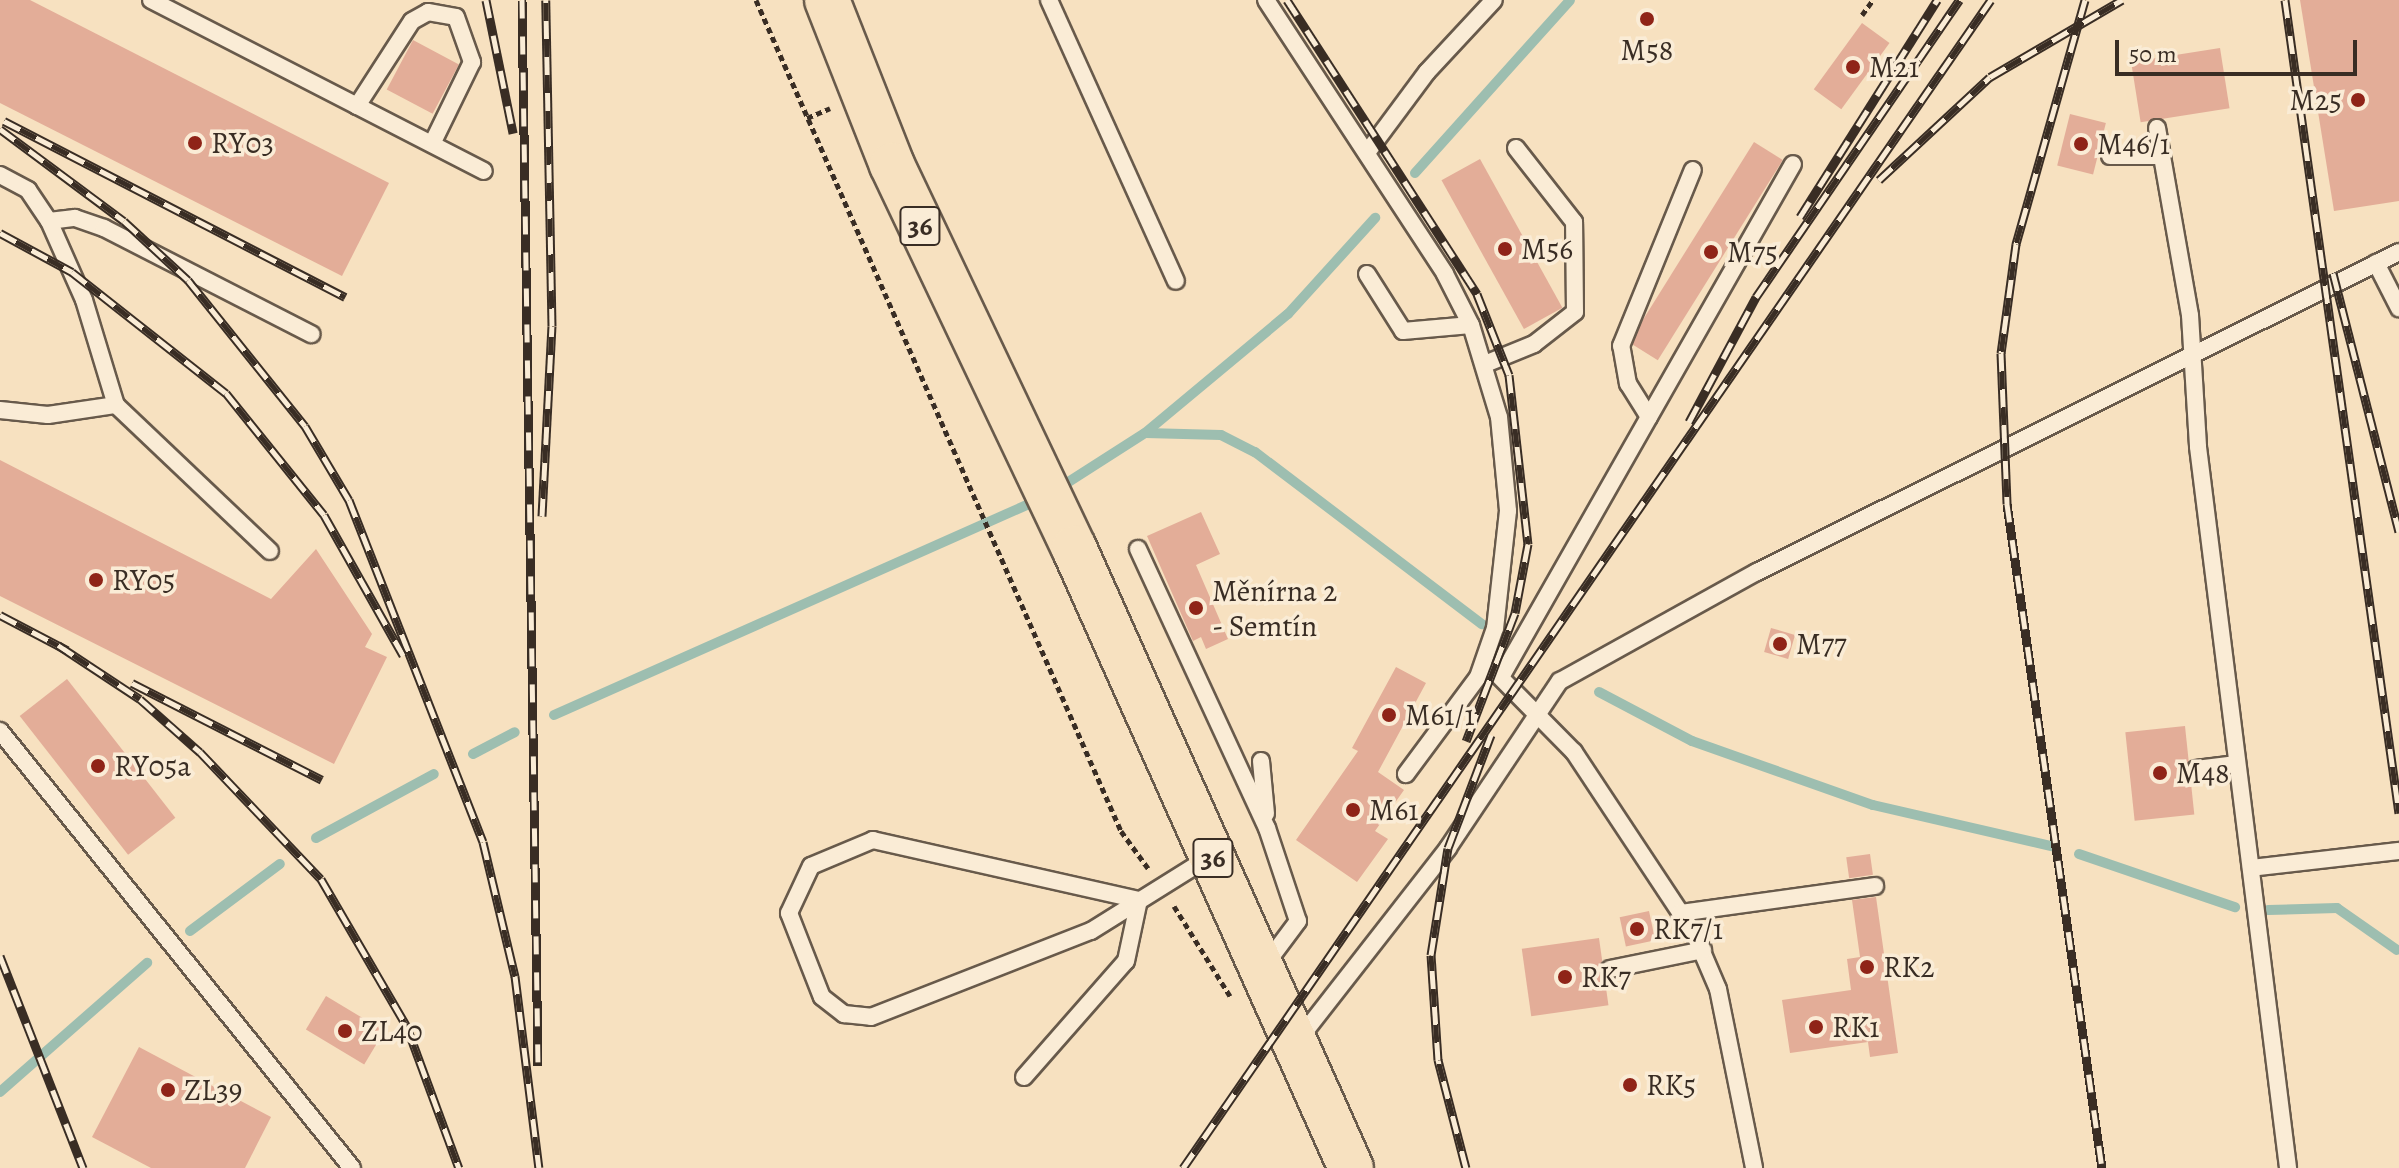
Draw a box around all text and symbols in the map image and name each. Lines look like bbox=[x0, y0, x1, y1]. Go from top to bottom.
marker: M58 bbox=[1638, 10, 1656, 28]
scale bar bbox=[2119, 24, 2361, 74]
place label: M58 bbox=[1621, 32, 1673, 68]
text: 50 m bbox=[2129, 38, 2177, 70]
place label: M21 bbox=[1869, 49, 1919, 85]
marker: M21 bbox=[1844, 58, 1862, 76]
place label: M25 bbox=[2289, 82, 2342, 118]
marker: M25 bbox=[2349, 91, 2367, 109]
place label: RY03 bbox=[211, 125, 274, 161]
place label: M46/1 bbox=[2097, 126, 2170, 162]
marker: RY03 bbox=[186, 134, 204, 152]
marker: M46/1 bbox=[2072, 135, 2090, 153]
road number: 36 bbox=[898, 202, 942, 250]
place label: M56 bbox=[1521, 231, 1573, 267]
place label: M75 bbox=[1727, 234, 1778, 270]
marker: M56 bbox=[1496, 240, 1514, 258]
marker: M75 bbox=[1702, 243, 1720, 261]
place label: RY05 bbox=[112, 562, 175, 598]
marker: RY05 bbox=[87, 571, 105, 589]
place label: Měnírna 2 - Semtín bbox=[1212, 573, 1337, 644]
marker: Měnírna 2 - Semtín bbox=[1187, 599, 1205, 617]
place label: M77 bbox=[1796, 626, 1847, 662]
marker: M77 bbox=[1771, 635, 1789, 653]
place label: M61/1 bbox=[1405, 697, 1475, 733]
marker: M61/1 bbox=[1380, 706, 1398, 724]
place label: RY05a bbox=[114, 748, 191, 784]
place label: M48 bbox=[2176, 755, 2230, 791]
marker: RY05a bbox=[89, 757, 107, 775]
marker: M48 bbox=[2151, 764, 2169, 782]
place label: M61 bbox=[1369, 792, 1419, 828]
marker: M61 bbox=[1344, 801, 1362, 819]
road number: 36 bbox=[1191, 834, 1235, 882]
place label: RK7/1 bbox=[1653, 911, 1723, 947]
marker: RK7/1 bbox=[1628, 920, 1646, 938]
place label: RK2 bbox=[1883, 949, 1934, 985]
marker: RK2 bbox=[1858, 958, 1876, 976]
place label: RK7 bbox=[1581, 959, 1631, 995]
marker: RK7 bbox=[1556, 968, 1574, 986]
place label: RK1 bbox=[1832, 1009, 1879, 1045]
place label: ZL40 bbox=[361, 1013, 423, 1049]
marker: RK1 bbox=[1807, 1018, 1825, 1036]
marker: ZL40 bbox=[336, 1022, 354, 1040]
place label: RK5 bbox=[1646, 1067, 1696, 1103]
place label: ZL39 bbox=[184, 1072, 242, 1108]
marker: RK5 bbox=[1621, 1076, 1639, 1094]
marker: ZL39 bbox=[159, 1081, 177, 1099]

